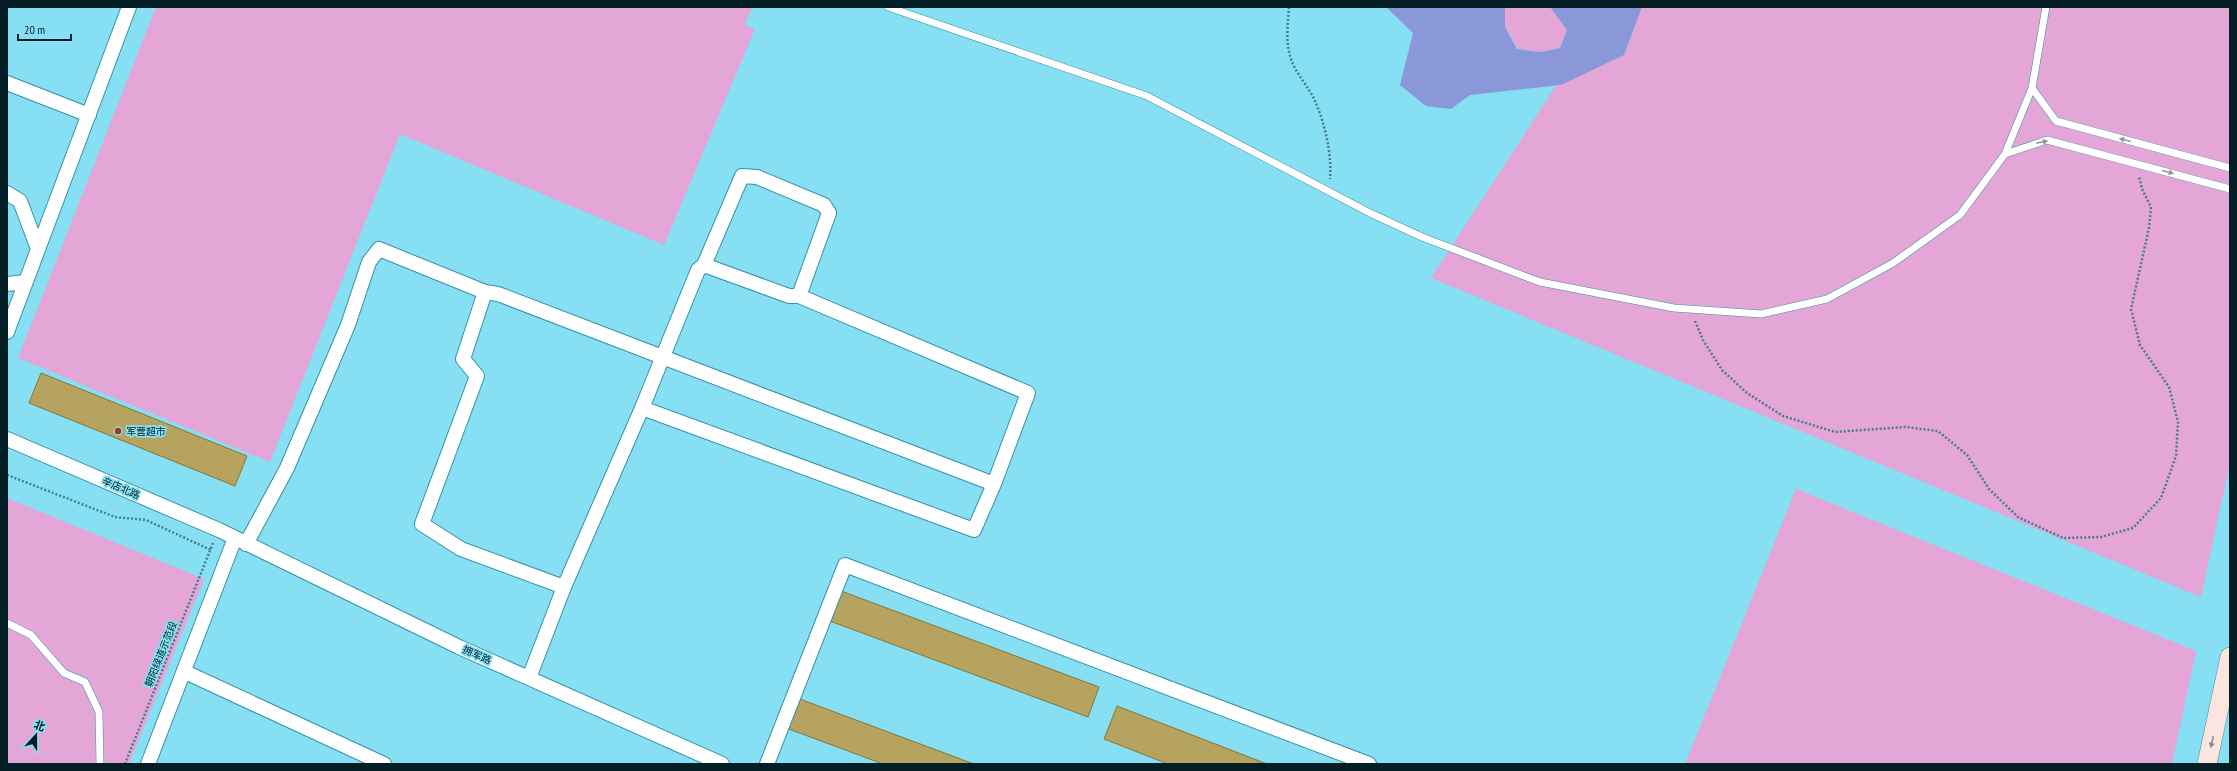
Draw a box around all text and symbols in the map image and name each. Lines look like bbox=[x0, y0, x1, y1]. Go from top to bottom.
scale bar bbox=[18, 16, 71, 42]
text: 20 m bbox=[24, 22, 45, 37]
one-way arrow bbox=[2119, 137, 2131, 143]
one-way arrow bbox=[2036, 139, 2049, 145]
one-way arrow bbox=[2162, 169, 2174, 175]
place label: 军营超市 bbox=[126, 425, 166, 438]
marker: 军营超市 bbox=[113, 426, 123, 436]
street label: 辛店北路 bbox=[100, 474, 142, 502]
street label: 朝阳绿道示范段 bbox=[142, 619, 180, 689]
street label: 拥军路 bbox=[461, 643, 493, 667]
north arrow bbox=[16, 715, 56, 755]
text: 北 bbox=[32, 717, 47, 734]
one-way arrow bbox=[2208, 735, 2214, 748]

